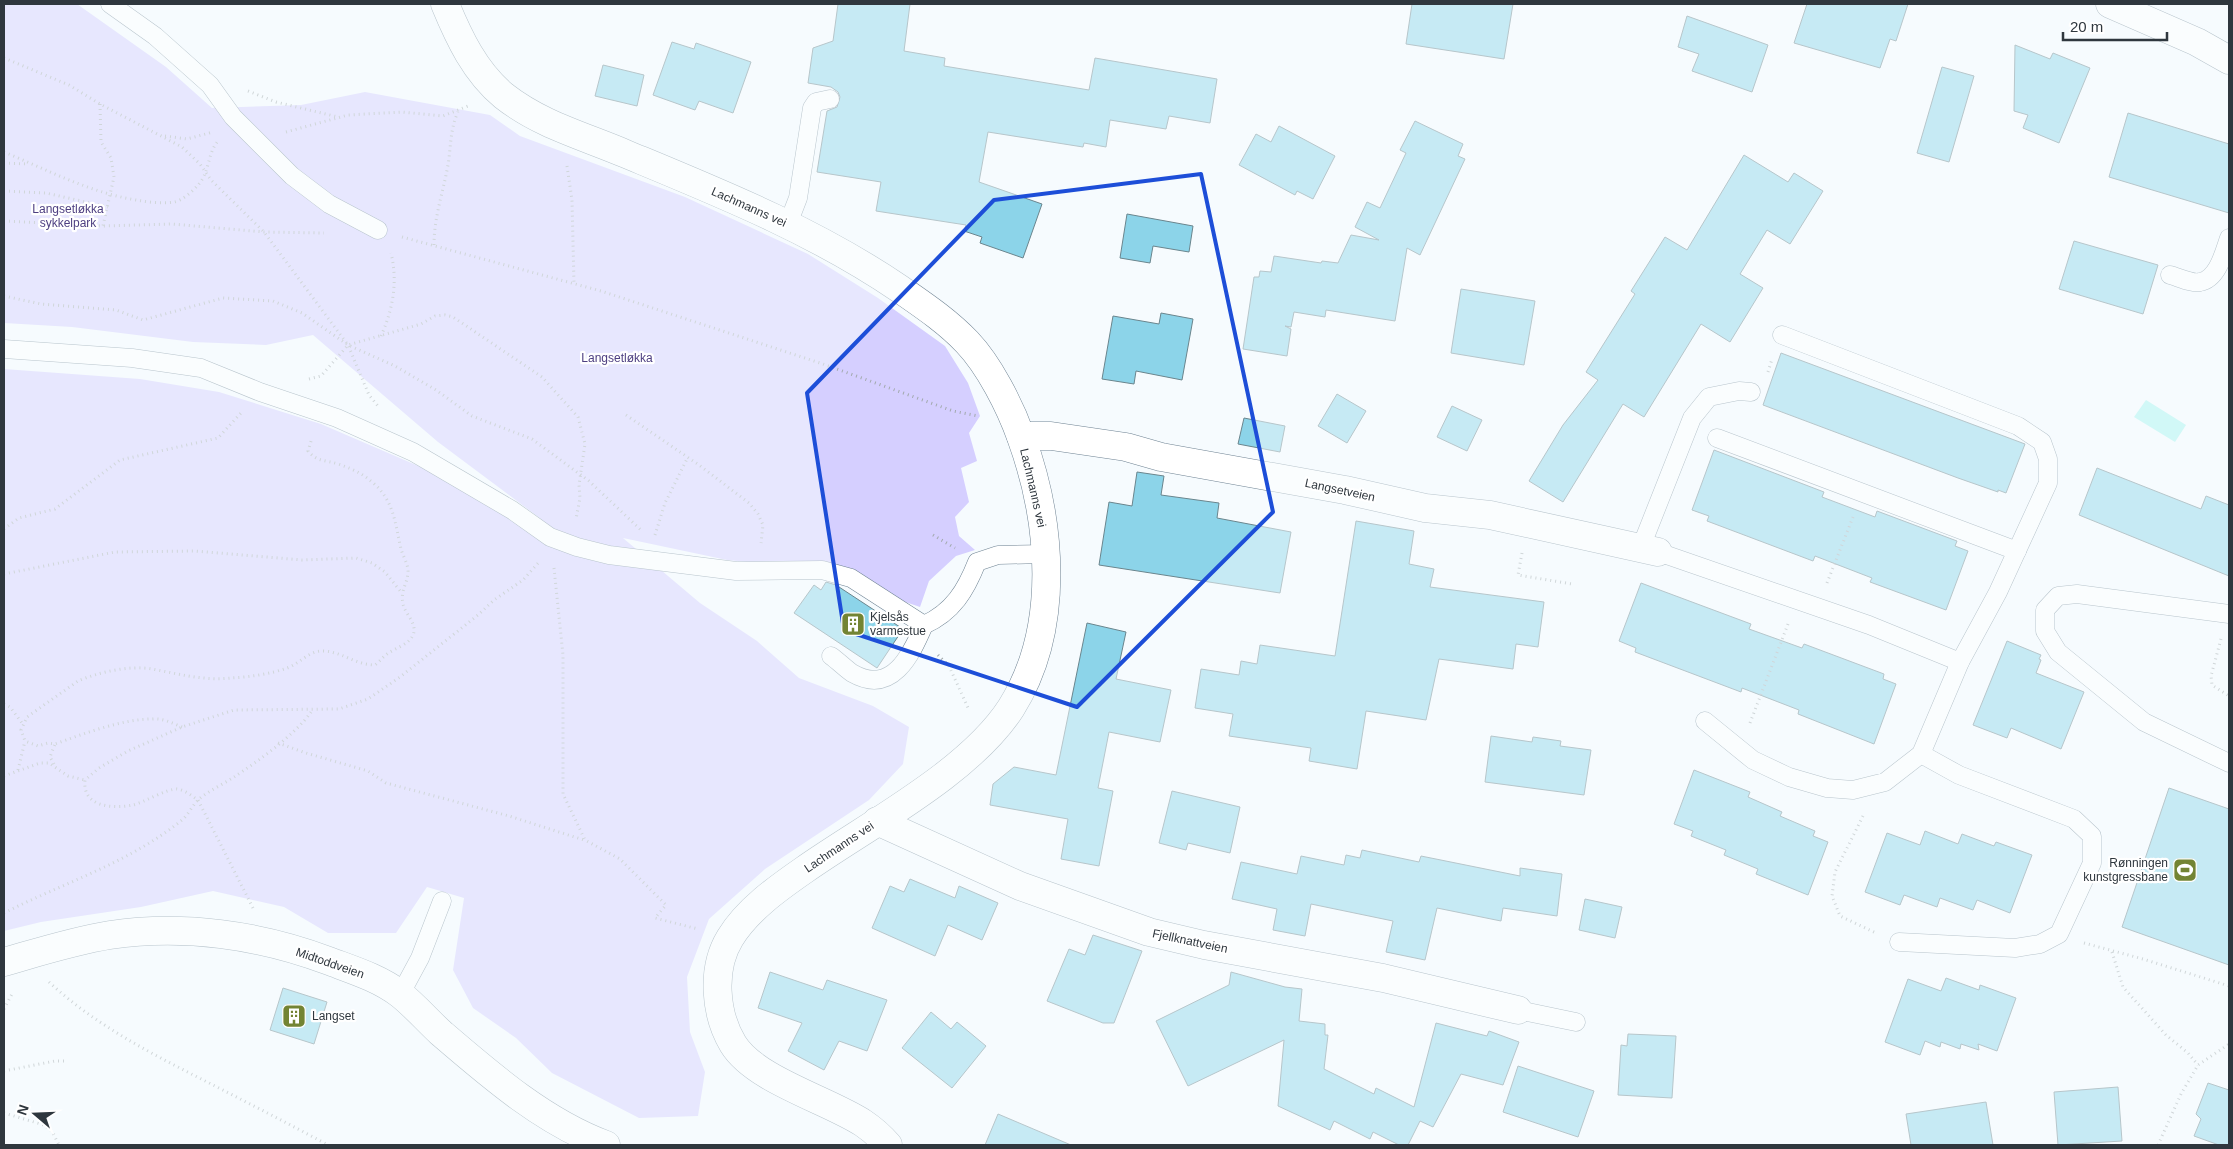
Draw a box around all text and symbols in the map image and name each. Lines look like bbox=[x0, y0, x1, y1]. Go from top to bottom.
scale bar bbox=[2063, 10, 2167, 42]
text: 20 m bbox=[2070, 18, 2103, 35]
street label: Lachmanns vei bbox=[709, 184, 789, 230]
park label: Langsetløkka sykkelpark bbox=[32, 202, 104, 230]
park label: Langsetløkka bbox=[581, 351, 653, 365]
street label: Lachmanns vei bbox=[1017, 447, 1049, 529]
street label: Langsetveien bbox=[1304, 476, 1376, 504]
place label: Kjelsås varmestue bbox=[870, 610, 926, 638]
building icon: Kjelsås varmestue bbox=[840, 611, 866, 637]
street label: Lachmanns vei bbox=[802, 819, 876, 875]
place label: Rønningen kunstgressbane bbox=[2083, 856, 2168, 884]
sports icon: Rønningen kunstgressbane bbox=[2172, 857, 2198, 883]
street label: Fjellknattveien bbox=[1151, 926, 1229, 956]
street label: Midtoddveien bbox=[294, 945, 366, 981]
building icon: Langset bbox=[281, 1003, 307, 1029]
place label: Langset bbox=[312, 1009, 355, 1023]
north arrow bbox=[10, 1089, 60, 1139]
text: N bbox=[13, 1102, 32, 1117]

